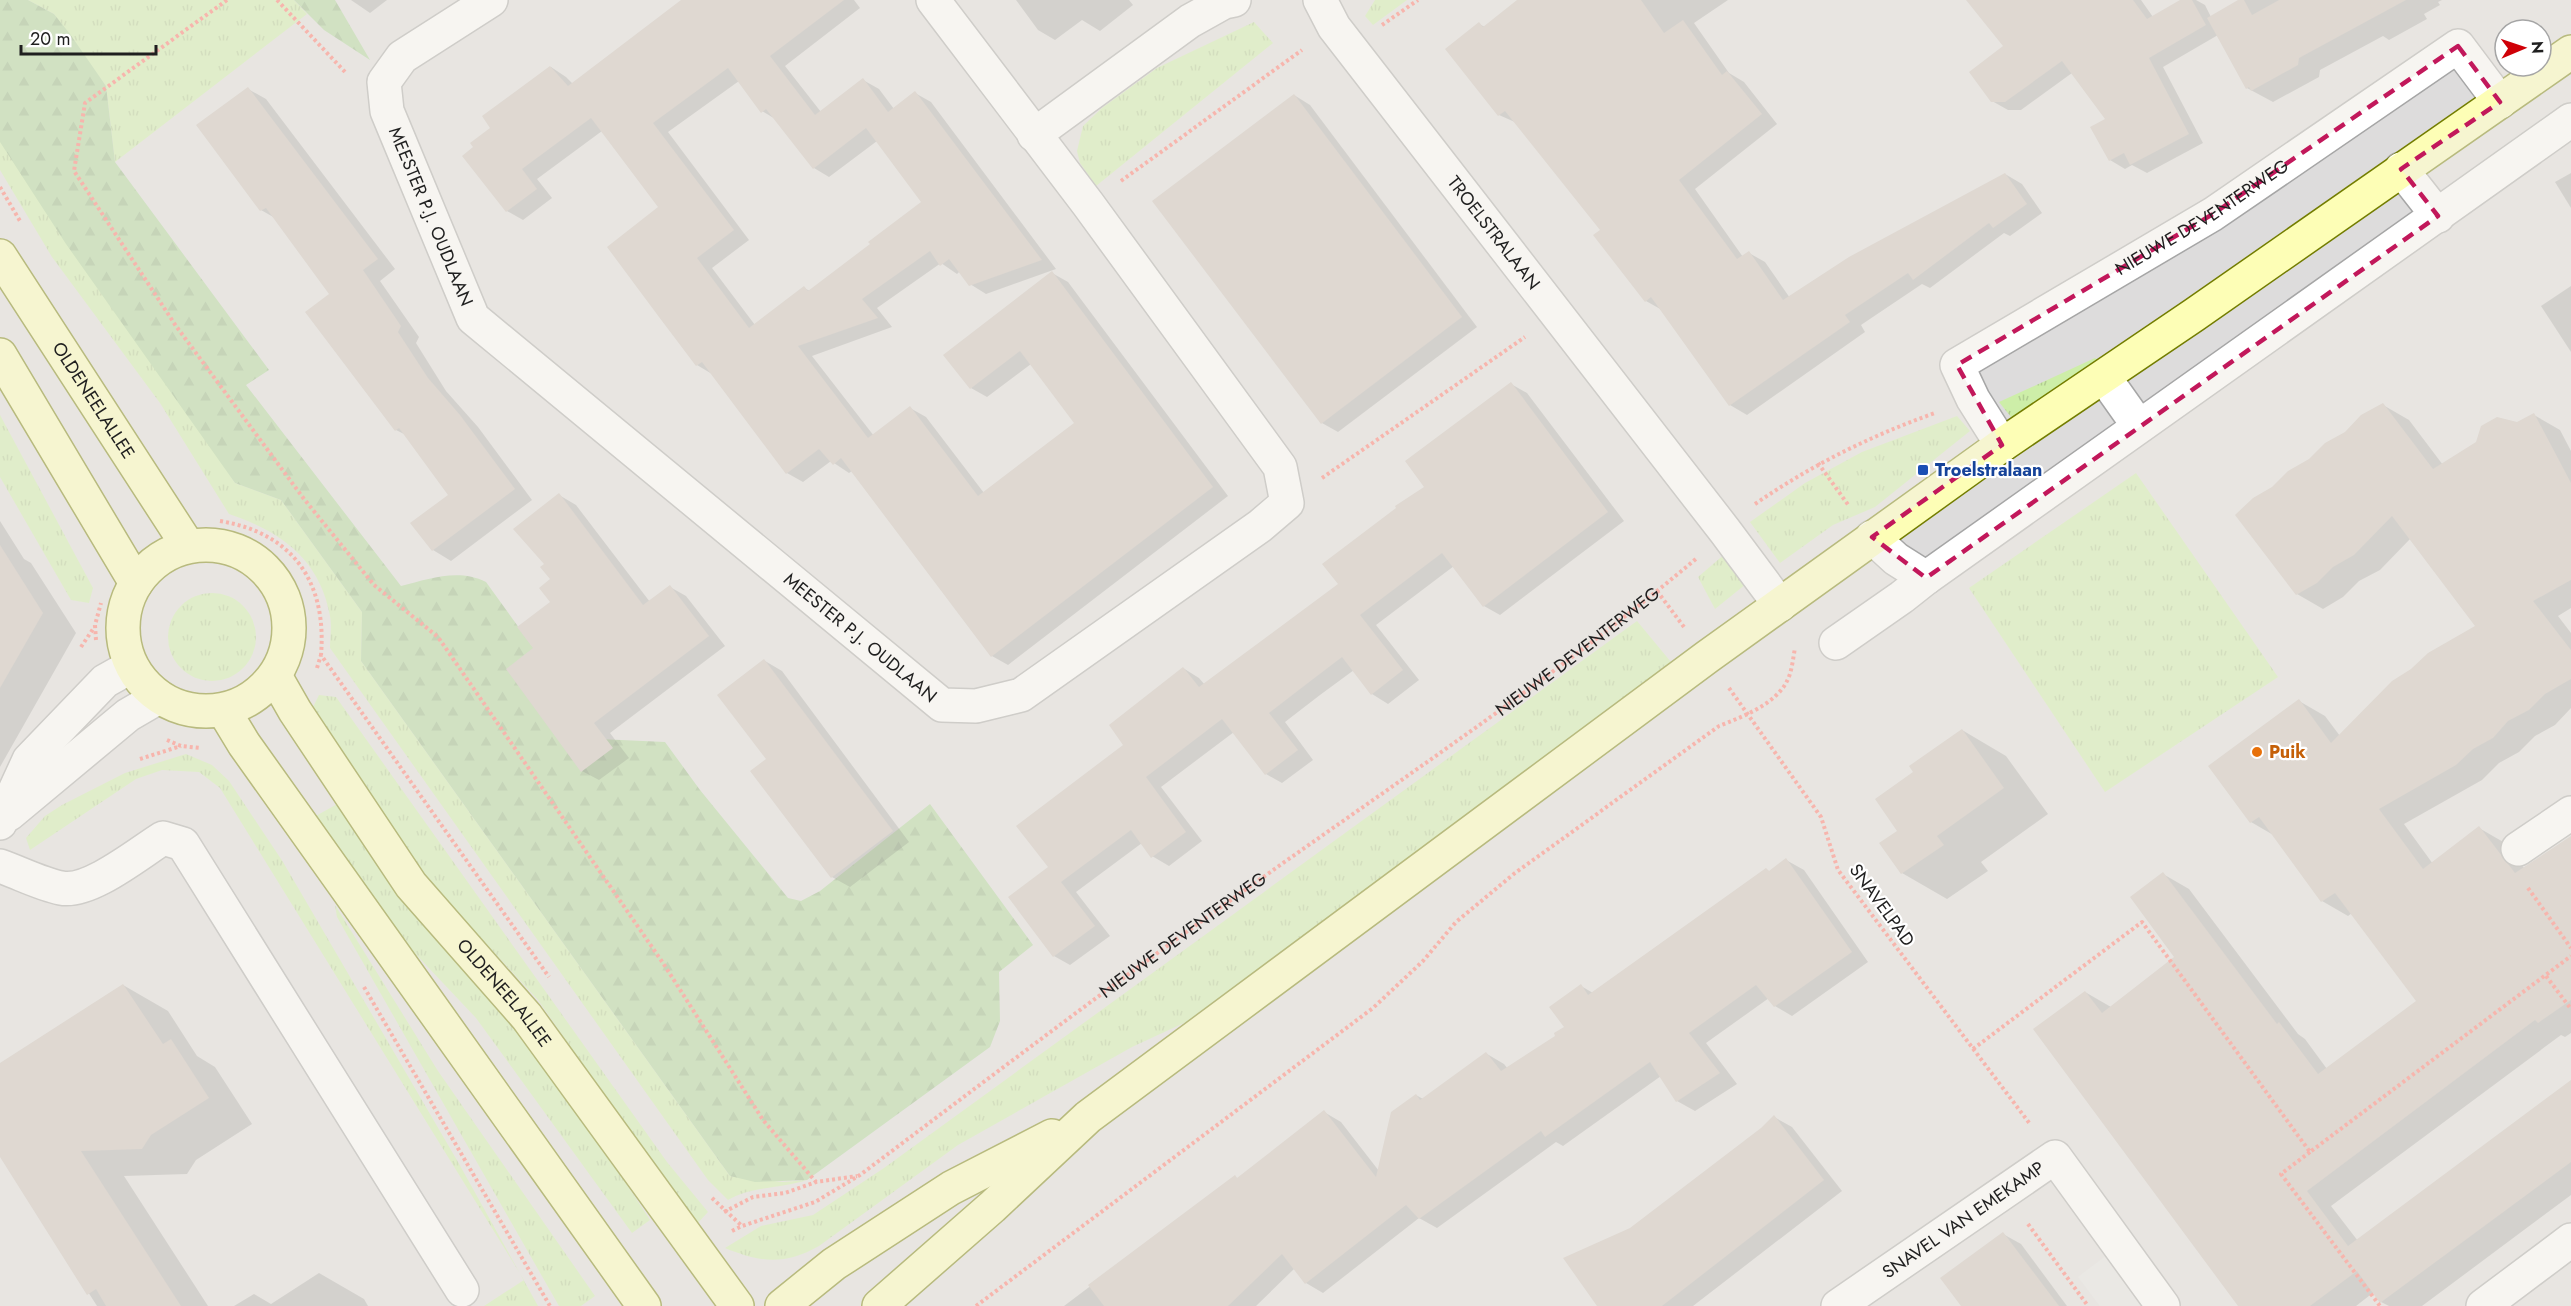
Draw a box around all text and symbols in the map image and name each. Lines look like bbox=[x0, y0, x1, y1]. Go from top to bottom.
scale bar bbox=[21, 18, 156, 56]
north arrow bbox=[2493, 18, 2553, 78]
text: 20 m bbox=[30, 26, 70, 52]
text: N bbox=[2526, 41, 2549, 54]
street label: MEESTER P.J. OUDLAAN bbox=[382, 123, 480, 310]
street label: NIEUWE DEVENTERWEG bbox=[2110, 153, 2294, 282]
street label: TROELSTRALAAN bbox=[1441, 170, 1546, 295]
street label: OLDENEELALLEE bbox=[46, 337, 141, 464]
place label: Troelstralaan bbox=[1935, 457, 2042, 483]
marker: Troelstralaan bbox=[1916, 463, 1930, 477]
street label: MEESTER P.J. OUDLAAN bbox=[778, 567, 943, 709]
street label: NIEUWE DEVENTERWEG bbox=[1490, 580, 1666, 722]
place label: Puik bbox=[2269, 739, 2306, 765]
marker: Puik bbox=[2250, 745, 2264, 759]
street label: SNAVELPAD bbox=[1843, 858, 1921, 952]
street label: NIEUWE DEVENTERWEG bbox=[1094, 866, 1272, 1004]
street label: OLDENEELALLEE bbox=[451, 933, 558, 1052]
street label: SNAVEL VAN EMEKAMP bbox=[1877, 1155, 2050, 1285]

